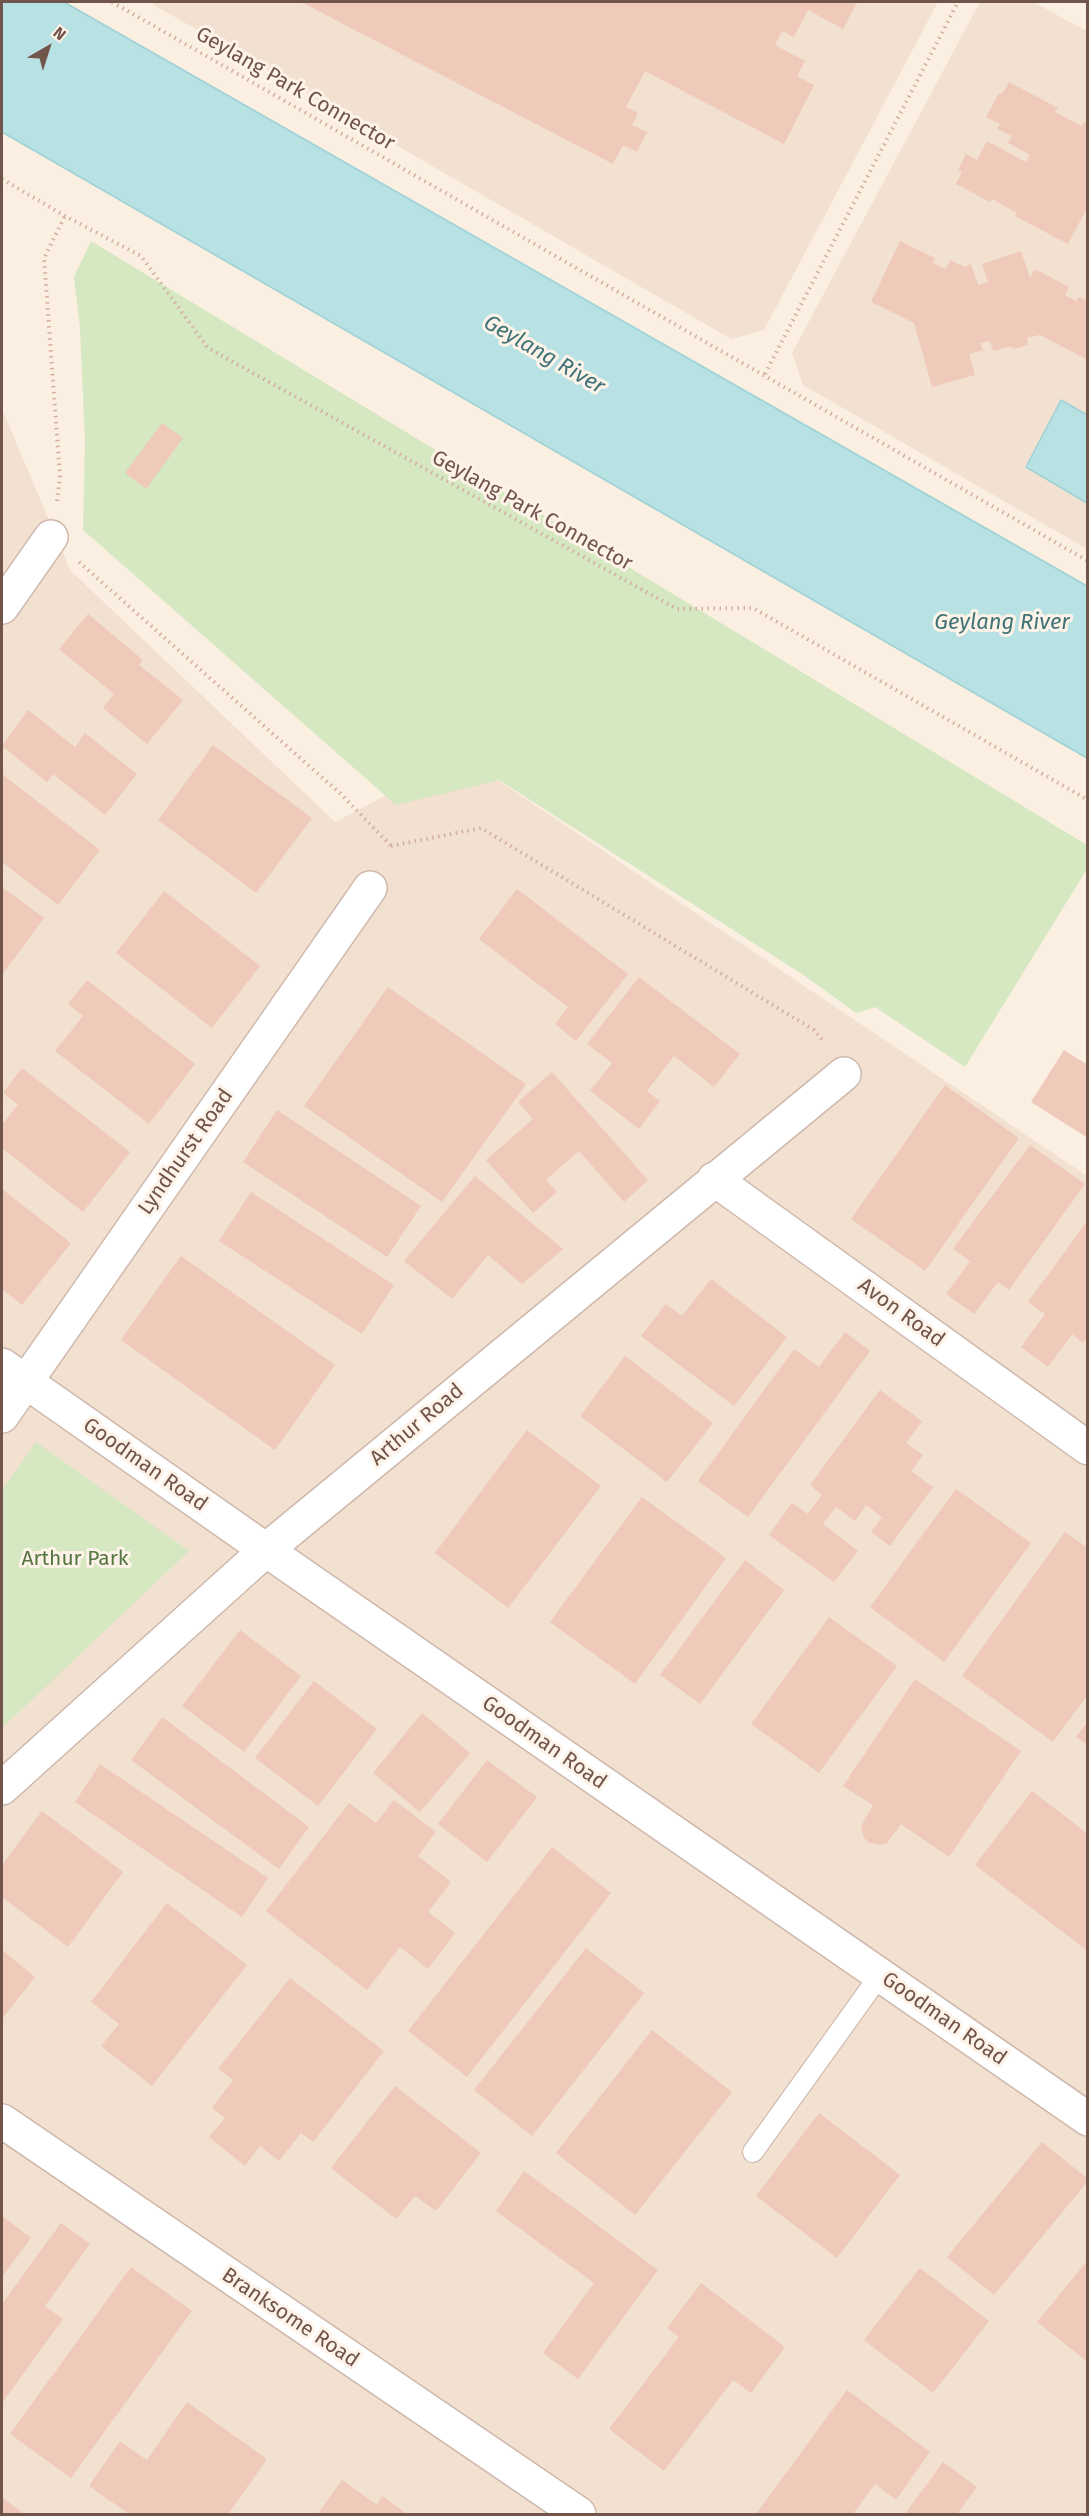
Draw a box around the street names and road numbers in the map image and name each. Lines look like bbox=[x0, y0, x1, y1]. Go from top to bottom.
street label: Geylang Park Connector bbox=[191, 22, 399, 156]
street label: Geylang Park Connector bbox=[427, 445, 637, 577]
street label: Lyndhurst Road bbox=[133, 1084, 239, 1220]
street label: Avon Road bbox=[853, 1273, 949, 1353]
street label: Arthur Road bbox=[365, 1379, 469, 1471]
street label: Goodman Road bbox=[78, 1413, 212, 1517]
street label: Goodman Road bbox=[477, 1691, 611, 1795]
street label: Goodman Road bbox=[877, 1967, 1011, 2071]
street label: Branksome Road bbox=[217, 2263, 363, 2373]

